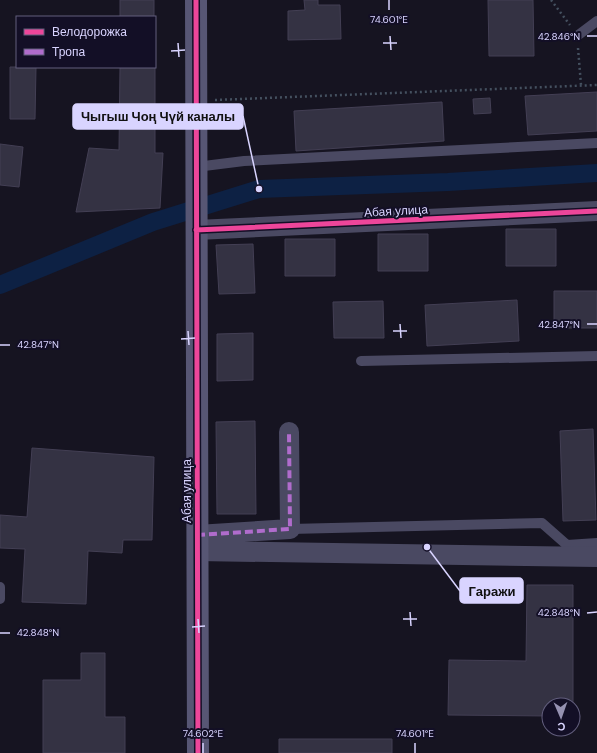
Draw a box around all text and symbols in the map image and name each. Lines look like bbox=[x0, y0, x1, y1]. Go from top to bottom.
text: 74.601°E bbox=[370, 13, 408, 26]
legend bbox=[16, 16, 156, 68]
text: Велодорожка bbox=[52, 24, 127, 40]
text: 42.846°N bbox=[538, 30, 580, 43]
text: Тропа bbox=[52, 44, 86, 60]
callout: Чыгыш Чоң Чүй каналы bbox=[73, 104, 243, 129]
text: Чыгыш Чоң Чүй каналы bbox=[81, 108, 235, 125]
street label: Абая улица bbox=[364, 201, 429, 221]
text: 42.847°N bbox=[538, 318, 580, 331]
text: 42.847°N bbox=[17, 338, 59, 351]
street label: Абая улица bbox=[179, 459, 195, 523]
callout: Гаражи bbox=[460, 578, 523, 603]
text: Гаражи bbox=[469, 583, 515, 600]
text: 42.848°N bbox=[538, 606, 580, 619]
text: 42.848°N bbox=[17, 626, 59, 639]
north arrow bbox=[541, 697, 581, 737]
text: С bbox=[557, 720, 566, 734]
text: 74.602°E bbox=[183, 727, 224, 740]
text: 74.601°E bbox=[396, 727, 434, 740]

